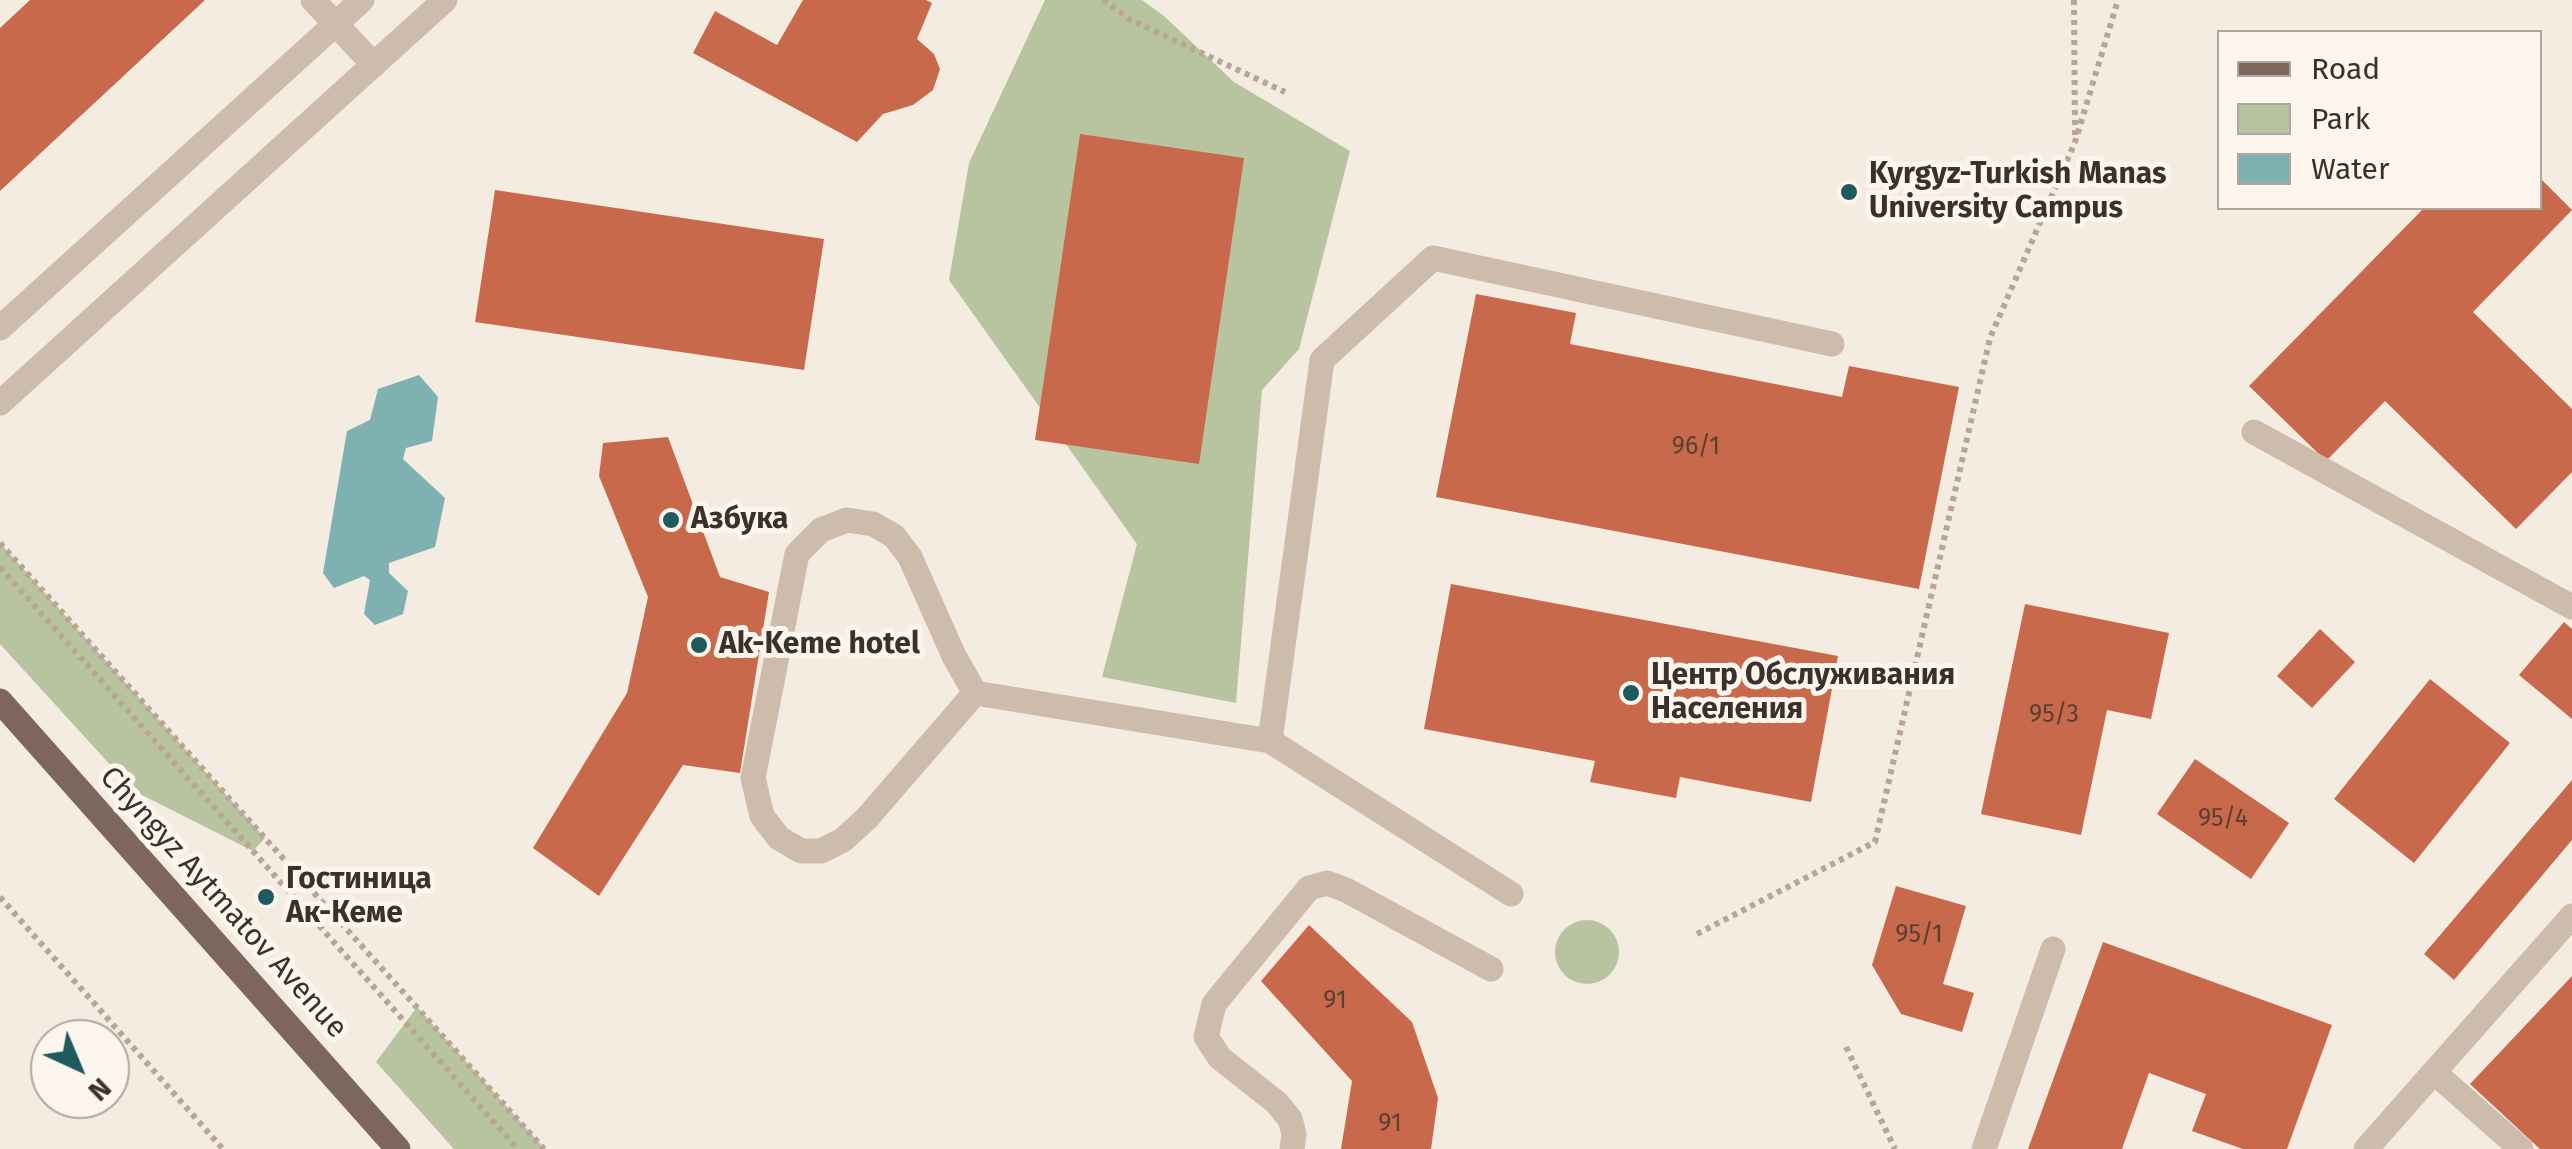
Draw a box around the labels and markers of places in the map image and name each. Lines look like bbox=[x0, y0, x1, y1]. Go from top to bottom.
place label: Kyrgyz-Turkish Manas University Campus bbox=[1869, 157, 2166, 228]
marker: Kyrgyz-Turkish Manas University Campus bbox=[1838, 181, 1860, 203]
place label: Азбука bbox=[691, 502, 789, 538]
marker: Азбука bbox=[660, 509, 682, 531]
place label: Ak-Keme hotel bbox=[719, 627, 920, 663]
marker: Ak-Keme hotel bbox=[688, 634, 710, 656]
place label: Центр Обслуживания Населения bbox=[1651, 658, 1955, 728]
marker: Центр Обслуживания Населения bbox=[1620, 682, 1642, 704]
place label: Гостиница Ак-Кеме bbox=[286, 862, 432, 932]
marker: Гостиница Ак-Кеме bbox=[255, 886, 277, 908]

